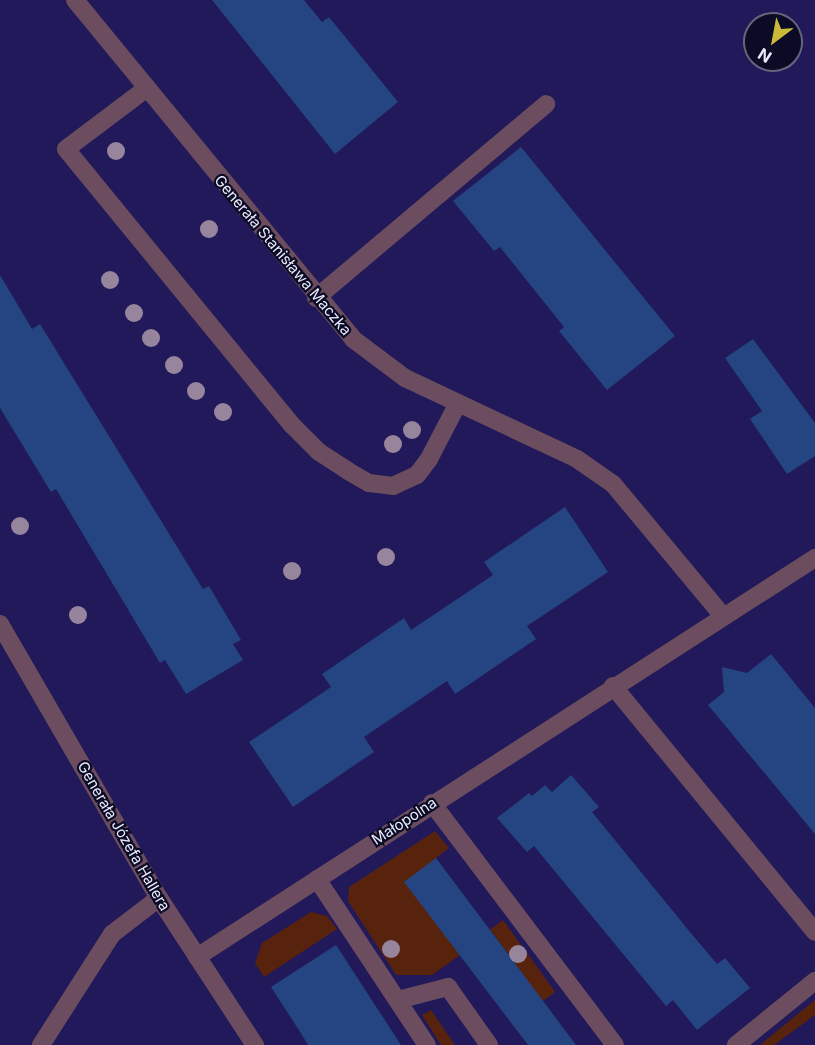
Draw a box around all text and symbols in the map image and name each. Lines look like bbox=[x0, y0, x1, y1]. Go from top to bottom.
north arrow bbox=[743, 12, 803, 72]
text: N bbox=[754, 44, 775, 67]
street label: Generała Stanisława Maczka bbox=[211, 171, 355, 339]
street label: Generała Józefa Hallera bbox=[74, 758, 174, 914]
street label: Małopolna bbox=[368, 793, 440, 849]

